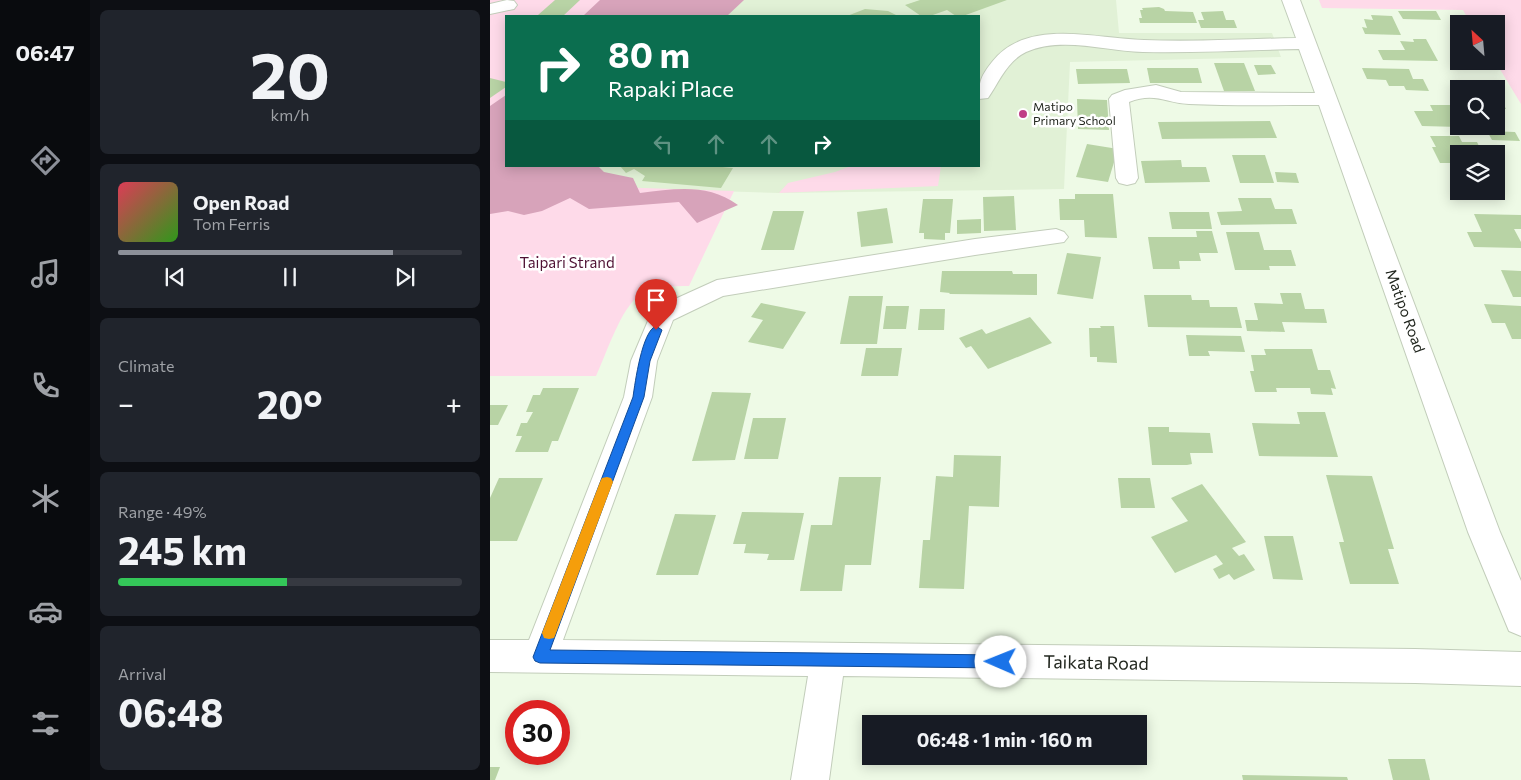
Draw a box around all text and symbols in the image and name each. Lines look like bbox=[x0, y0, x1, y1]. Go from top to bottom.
north arrow bbox=[1450, 15, 1505, 70]
map controls bbox=[1450, 15, 1505, 200]
text: 80 m bbox=[608, 32, 690, 75]
text: 20 bbox=[250, 33, 330, 112]
icon: right bbox=[525, 35, 590, 100]
text: 06:47 bbox=[15, 39, 75, 66]
text: Rapaki Place bbox=[608, 75, 734, 102]
button: search bbox=[1450, 80, 1505, 135]
place label: Matipo Primary School bbox=[1033, 99, 1116, 127]
text: km/h bbox=[271, 105, 309, 124]
marker: Matipo Primary School bbox=[1017, 108, 1029, 120]
icon: left bbox=[649, 130, 677, 158]
icon: ahead bbox=[702, 130, 730, 158]
icon: ahead bbox=[755, 130, 783, 158]
icon: right bbox=[808, 130, 836, 158]
icon: directions bbox=[28, 143, 63, 178]
button: layers bbox=[1450, 145, 1505, 200]
text: Open Road bbox=[193, 191, 289, 214]
text: Tom Ferris bbox=[193, 214, 270, 233]
park label: Taipari Strand bbox=[519, 253, 615, 271]
icon: music bbox=[28, 256, 63, 291]
icon: previous bbox=[161, 263, 189, 291]
icon: pause bbox=[276, 263, 304, 291]
icon: next bbox=[391, 263, 419, 291]
street label: Matipo Road bbox=[1382, 266, 1429, 355]
pin bbox=[635, 279, 677, 330]
icon: arrive bbox=[642, 286, 670, 314]
text: Climate bbox=[118, 356, 174, 375]
icon: phone bbox=[28, 368, 63, 403]
text: 20° bbox=[257, 380, 323, 427]
text: − bbox=[118, 386, 134, 420]
text: + bbox=[446, 386, 462, 420]
icon: climate bbox=[28, 481, 63, 516]
text: Range · 49% bbox=[118, 502, 206, 521]
text: 245 km bbox=[118, 526, 247, 573]
icon: car bbox=[28, 594, 63, 629]
position arrow bbox=[974, 635, 1026, 687]
street label: Taikata Road bbox=[1043, 650, 1149, 674]
text: Arrival bbox=[118, 664, 166, 683]
text: 06:48 bbox=[118, 688, 224, 735]
speed limit sign: 30 bbox=[505, 700, 570, 765]
icon: filters bbox=[28, 706, 63, 741]
text: 06:48 · 1 min · 160 m bbox=[917, 728, 1092, 751]

